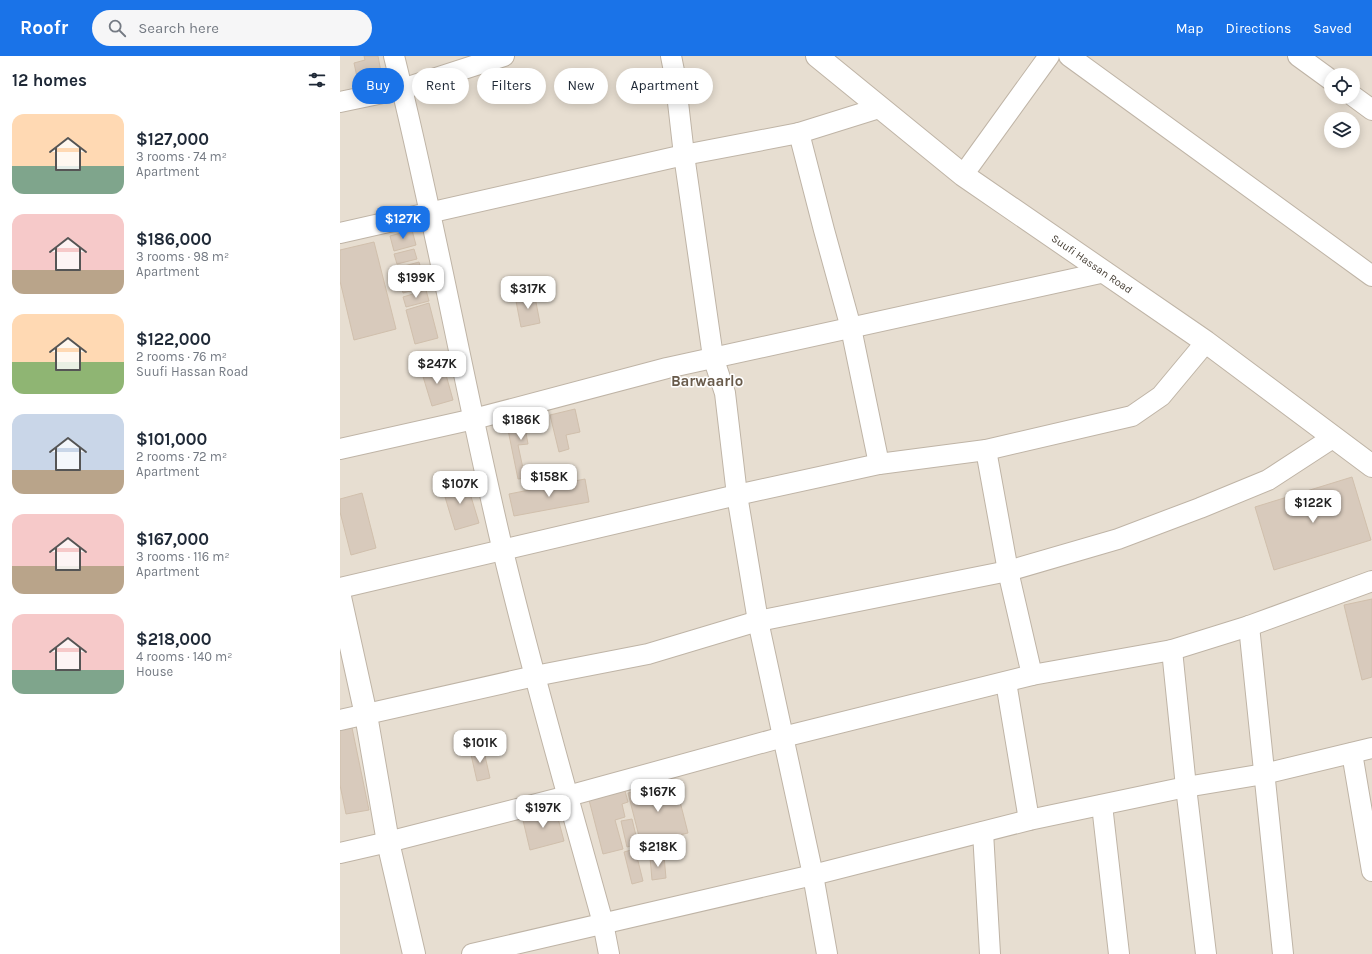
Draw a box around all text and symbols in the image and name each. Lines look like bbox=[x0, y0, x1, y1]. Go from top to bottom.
search box bbox=[92, 10, 372, 46]
text: Roofr bbox=[20, 17, 68, 39]
icon: search bbox=[106, 17, 128, 39]
text: Search here bbox=[138, 19, 219, 37]
text: Map bbox=[1176, 20, 1204, 37]
text: Directions bbox=[1226, 20, 1291, 37]
text: Saved bbox=[1313, 20, 1352, 37]
chip: Buy bbox=[352, 68, 404, 104]
chip: Rent bbox=[412, 68, 469, 104]
chip: Filters bbox=[477, 68, 546, 104]
chip: New bbox=[554, 68, 608, 104]
chip: Apartment bbox=[616, 68, 713, 104]
map controls bbox=[1324, 68, 1360, 148]
button: locate bbox=[1324, 68, 1360, 104]
icon: filters bbox=[306, 69, 328, 91]
text: 12 homes bbox=[12, 70, 87, 90]
button: layers bbox=[1324, 112, 1360, 148]
text: $127,000 bbox=[136, 129, 209, 149]
icon: home bbox=[44, 130, 92, 178]
text: 3 rooms · 74 m² bbox=[136, 149, 227, 164]
text: Apartment bbox=[136, 164, 199, 179]
pin: $127K bbox=[375, 206, 431, 240]
text: $127K bbox=[385, 211, 421, 226]
text: $186,000 bbox=[136, 229, 212, 249]
icon: home bbox=[44, 230, 92, 278]
street label: Suufi Hassan Road bbox=[1049, 232, 1135, 296]
text: 3 rooms · 98 m² bbox=[136, 249, 229, 264]
text: Apartment bbox=[136, 264, 199, 279]
pin: $199K bbox=[388, 265, 444, 299]
text: $199K bbox=[397, 270, 435, 285]
pin: $317K bbox=[500, 276, 556, 310]
text: $317K bbox=[510, 281, 546, 296]
text: $122,000 bbox=[136, 329, 211, 349]
icon: home bbox=[44, 330, 92, 378]
text: 2 rooms · 76 m² bbox=[136, 349, 227, 364]
pin: $247K bbox=[409, 351, 465, 385]
text: $247K bbox=[417, 356, 457, 371]
text: Suufi Hassan Road bbox=[136, 364, 249, 379]
district label: Barwaarlo bbox=[671, 372, 743, 390]
pin: $186K bbox=[493, 407, 549, 441]
text: $186K bbox=[502, 412, 540, 427]
text: $101,000 bbox=[136, 429, 207, 449]
icon: home bbox=[44, 430, 92, 478]
text: 2 rooms · 72 m² bbox=[136, 449, 227, 464]
text: Apartment bbox=[136, 464, 199, 479]
pin: $158K bbox=[521, 464, 577, 498]
text: $158K bbox=[530, 469, 568, 484]
pin: $107K bbox=[432, 471, 488, 505]
text: $107K bbox=[442, 476, 478, 491]
pin: $122K bbox=[1285, 490, 1341, 524]
text: $122K bbox=[1294, 495, 1332, 510]
text: $167,000 bbox=[136, 529, 209, 549]
icon: home bbox=[44, 530, 92, 578]
text: 3 rooms · 116 m² bbox=[136, 549, 230, 564]
text: Apartment bbox=[136, 564, 199, 579]
text: $218,000 bbox=[136, 629, 212, 649]
icon: home bbox=[44, 630, 92, 678]
text: 4 rooms · 140 m² bbox=[136, 649, 232, 664]
text: House bbox=[136, 664, 173, 679]
pin: $101K bbox=[452, 730, 508, 764]
text: $101K bbox=[463, 735, 497, 750]
pin: $167K bbox=[630, 779, 686, 813]
text: $167K bbox=[640, 784, 676, 799]
pin: $197K bbox=[515, 795, 571, 829]
text: $197K bbox=[525, 800, 561, 815]
pin: $218K bbox=[630, 834, 686, 868]
text: $218K bbox=[639, 839, 677, 854]

